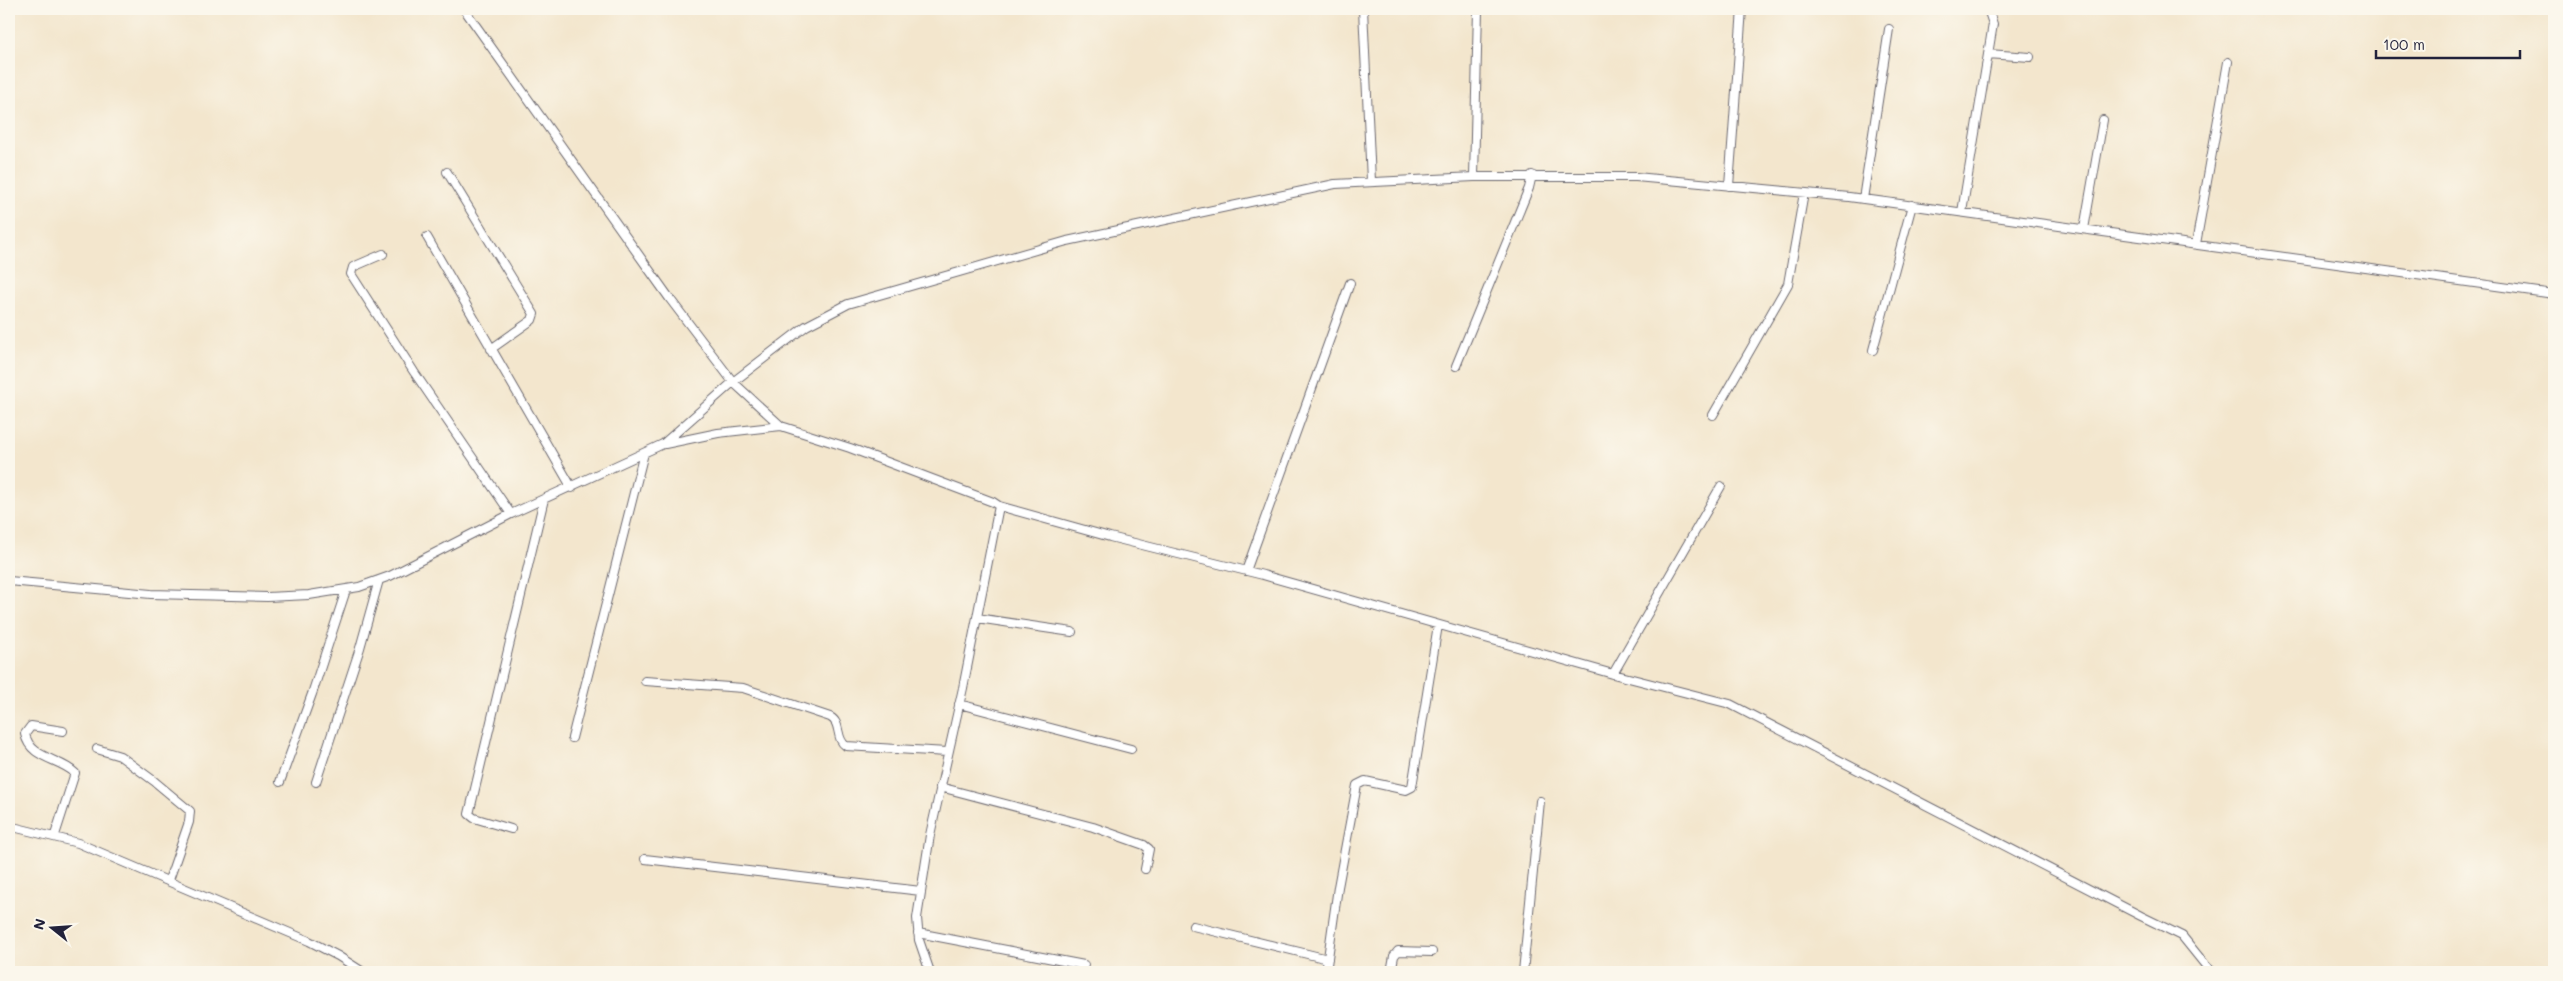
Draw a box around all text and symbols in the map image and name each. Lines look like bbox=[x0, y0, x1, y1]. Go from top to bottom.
scale bar bbox=[2376, 28, 2519, 60]
text: 100 m bbox=[2383, 34, 2425, 54]
north arrow bbox=[28, 904, 78, 954]
text: N bbox=[28, 916, 50, 932]

